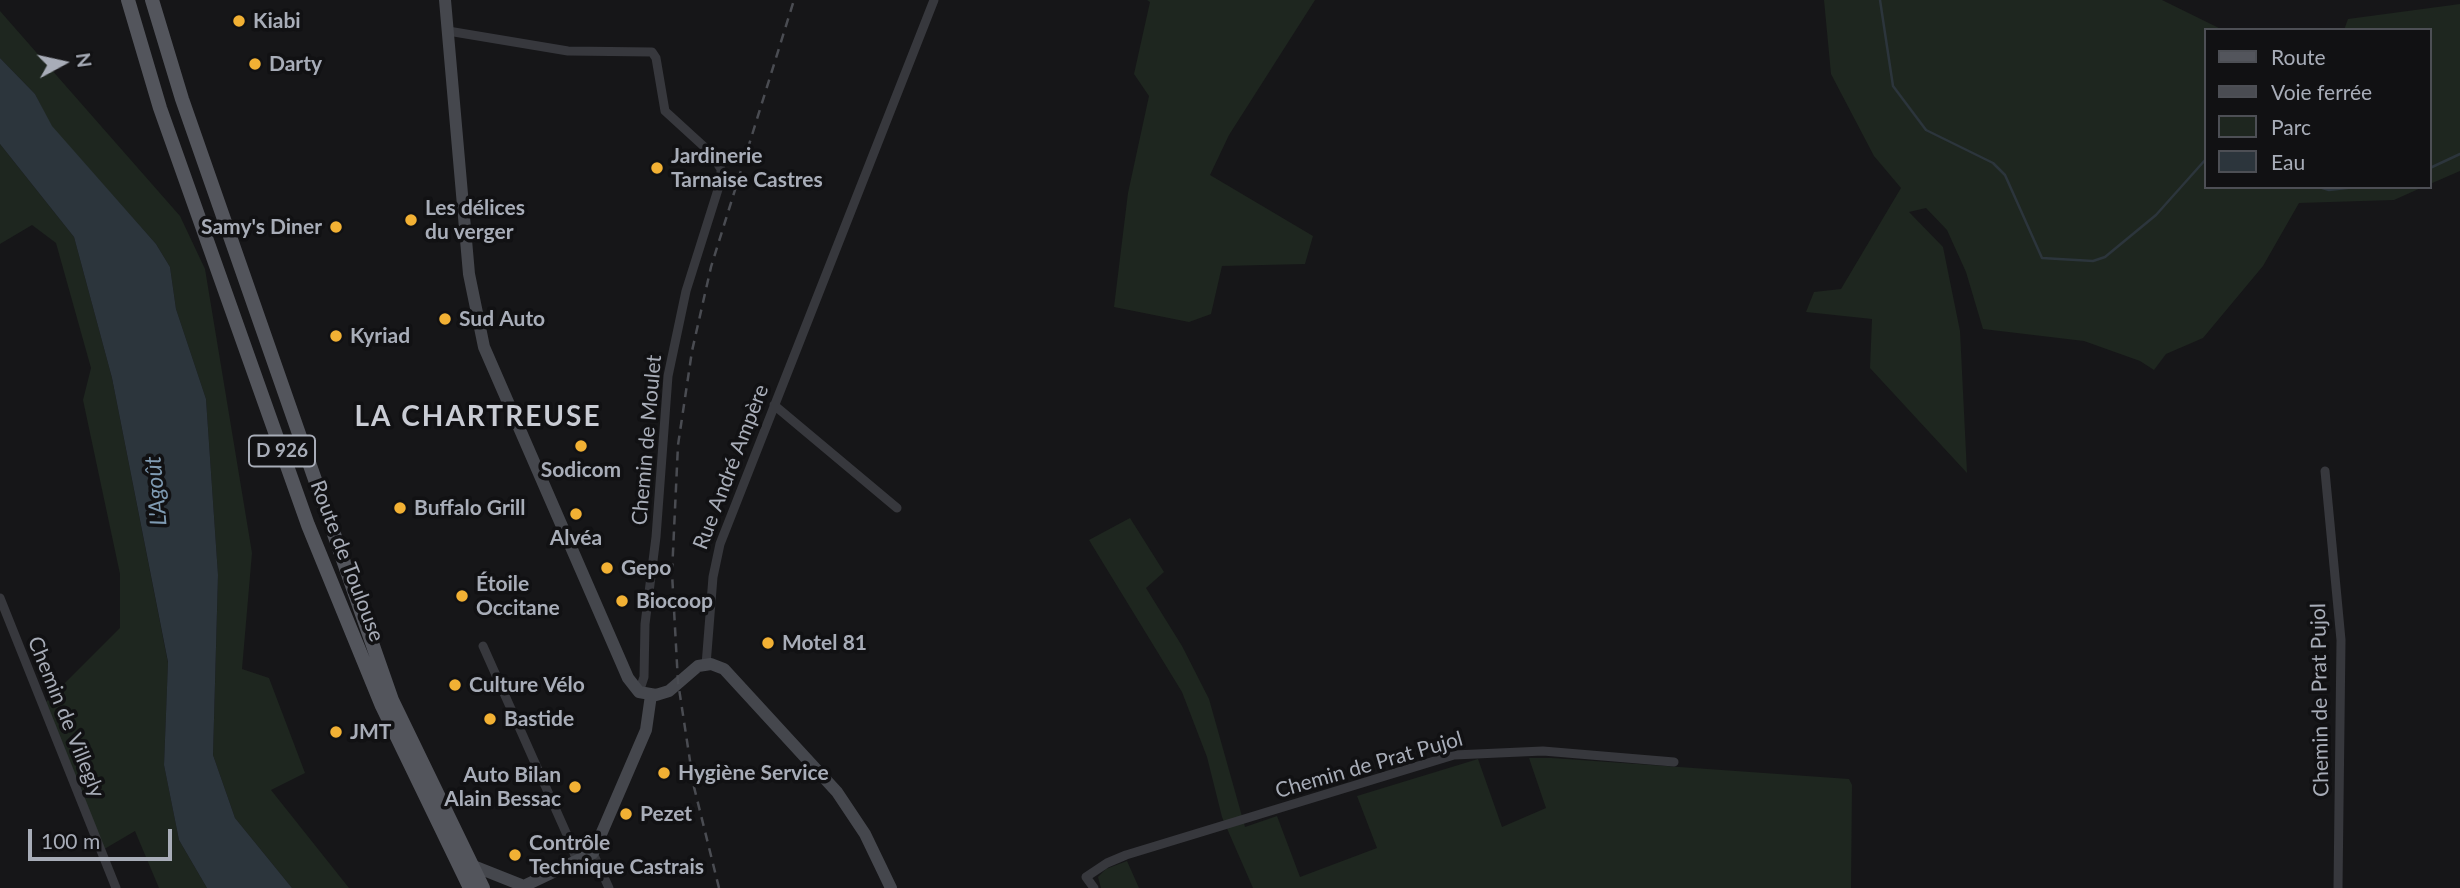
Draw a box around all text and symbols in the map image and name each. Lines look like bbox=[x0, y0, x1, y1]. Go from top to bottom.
place label: Kiabi bbox=[253, 8, 301, 34]
marker: Kiabi bbox=[231, 13, 247, 29]
north arrow bbox=[28, 28, 98, 98]
legend bbox=[2204, 28, 2432, 189]
text: Route bbox=[2271, 44, 2326, 69]
text: N bbox=[72, 51, 97, 69]
place label: Darty bbox=[269, 51, 322, 77]
marker: Darty bbox=[247, 56, 263, 72]
text: Voie ferrée bbox=[2271, 79, 2372, 104]
text: Parc bbox=[2271, 114, 2311, 139]
place label: Jardinerie Tarnaise Castres bbox=[671, 143, 823, 193]
text: Eau bbox=[2271, 149, 2305, 174]
marker: Jardinerie Tarnaise Castres bbox=[649, 160, 665, 176]
place label: Les délices du verger bbox=[425, 195, 525, 245]
marker: Les délices du verger bbox=[403, 212, 419, 228]
place label: Samy's Diner bbox=[201, 214, 322, 240]
marker: Samy's Diner bbox=[328, 219, 344, 235]
place label: Sud Auto bbox=[459, 306, 545, 332]
marker: Sud Auto bbox=[437, 311, 453, 327]
place label: Kyriad bbox=[350, 323, 410, 349]
marker: Kyriad bbox=[328, 328, 344, 344]
street label: Chemin de Moulet bbox=[627, 354, 667, 526]
street label: Rue André Ampère bbox=[688, 381, 774, 553]
district label: LA CHARTREUSE bbox=[356, 400, 600, 434]
road number: D 926 bbox=[249, 436, 315, 466]
marker: Sodicom bbox=[573, 438, 589, 454]
water label: L'Agoût bbox=[139, 455, 173, 527]
place label: Sodicom bbox=[541, 457, 621, 483]
street label: Route de Toulouse bbox=[305, 477, 389, 645]
place label: Buffalo Grill bbox=[414, 495, 526, 521]
marker: Buffalo Grill bbox=[392, 500, 408, 516]
marker: Alvéa bbox=[568, 506, 584, 522]
place label: Alvéa bbox=[550, 525, 602, 551]
place label: Gepo bbox=[621, 555, 671, 581]
marker: Gepo bbox=[599, 560, 615, 576]
place label: Étoile Occitane bbox=[476, 571, 560, 621]
marker: Étoile Occitane bbox=[454, 588, 470, 604]
place label: Biocoop bbox=[636, 588, 713, 614]
marker: Biocoop bbox=[614, 593, 630, 609]
street label: Chemin de Prat Pujol bbox=[2306, 603, 2334, 797]
place label: Motel 81 bbox=[782, 630, 867, 656]
street label: Chemin de Villegly bbox=[22, 633, 110, 801]
marker: Motel 81 bbox=[760, 635, 776, 651]
place label: Culture Vélo bbox=[469, 672, 585, 698]
marker: Culture Vélo bbox=[447, 677, 463, 693]
place label: Bastide bbox=[504, 706, 574, 732]
marker: Bastide bbox=[482, 711, 498, 727]
place label: JMT bbox=[350, 719, 391, 745]
marker: JMT bbox=[328, 724, 344, 740]
street label: Chemin de Prat Pujol bbox=[1272, 726, 1466, 804]
place label: Hygiène Service bbox=[678, 760, 829, 786]
place label: Auto Bilan Alain Bessac bbox=[444, 762, 561, 812]
marker: Hygiène Service bbox=[656, 765, 672, 781]
marker: Auto Bilan Alain Bessac bbox=[567, 779, 583, 795]
place label: Pezet bbox=[640, 801, 692, 827]
marker: Pezet bbox=[618, 806, 634, 822]
scale bar bbox=[32, 814, 175, 858]
text: 100 m bbox=[41, 828, 100, 853]
place label: Contrôle Technique Castrais bbox=[529, 830, 704, 880]
marker: Contrôle Technique Castrais bbox=[507, 847, 523, 863]

